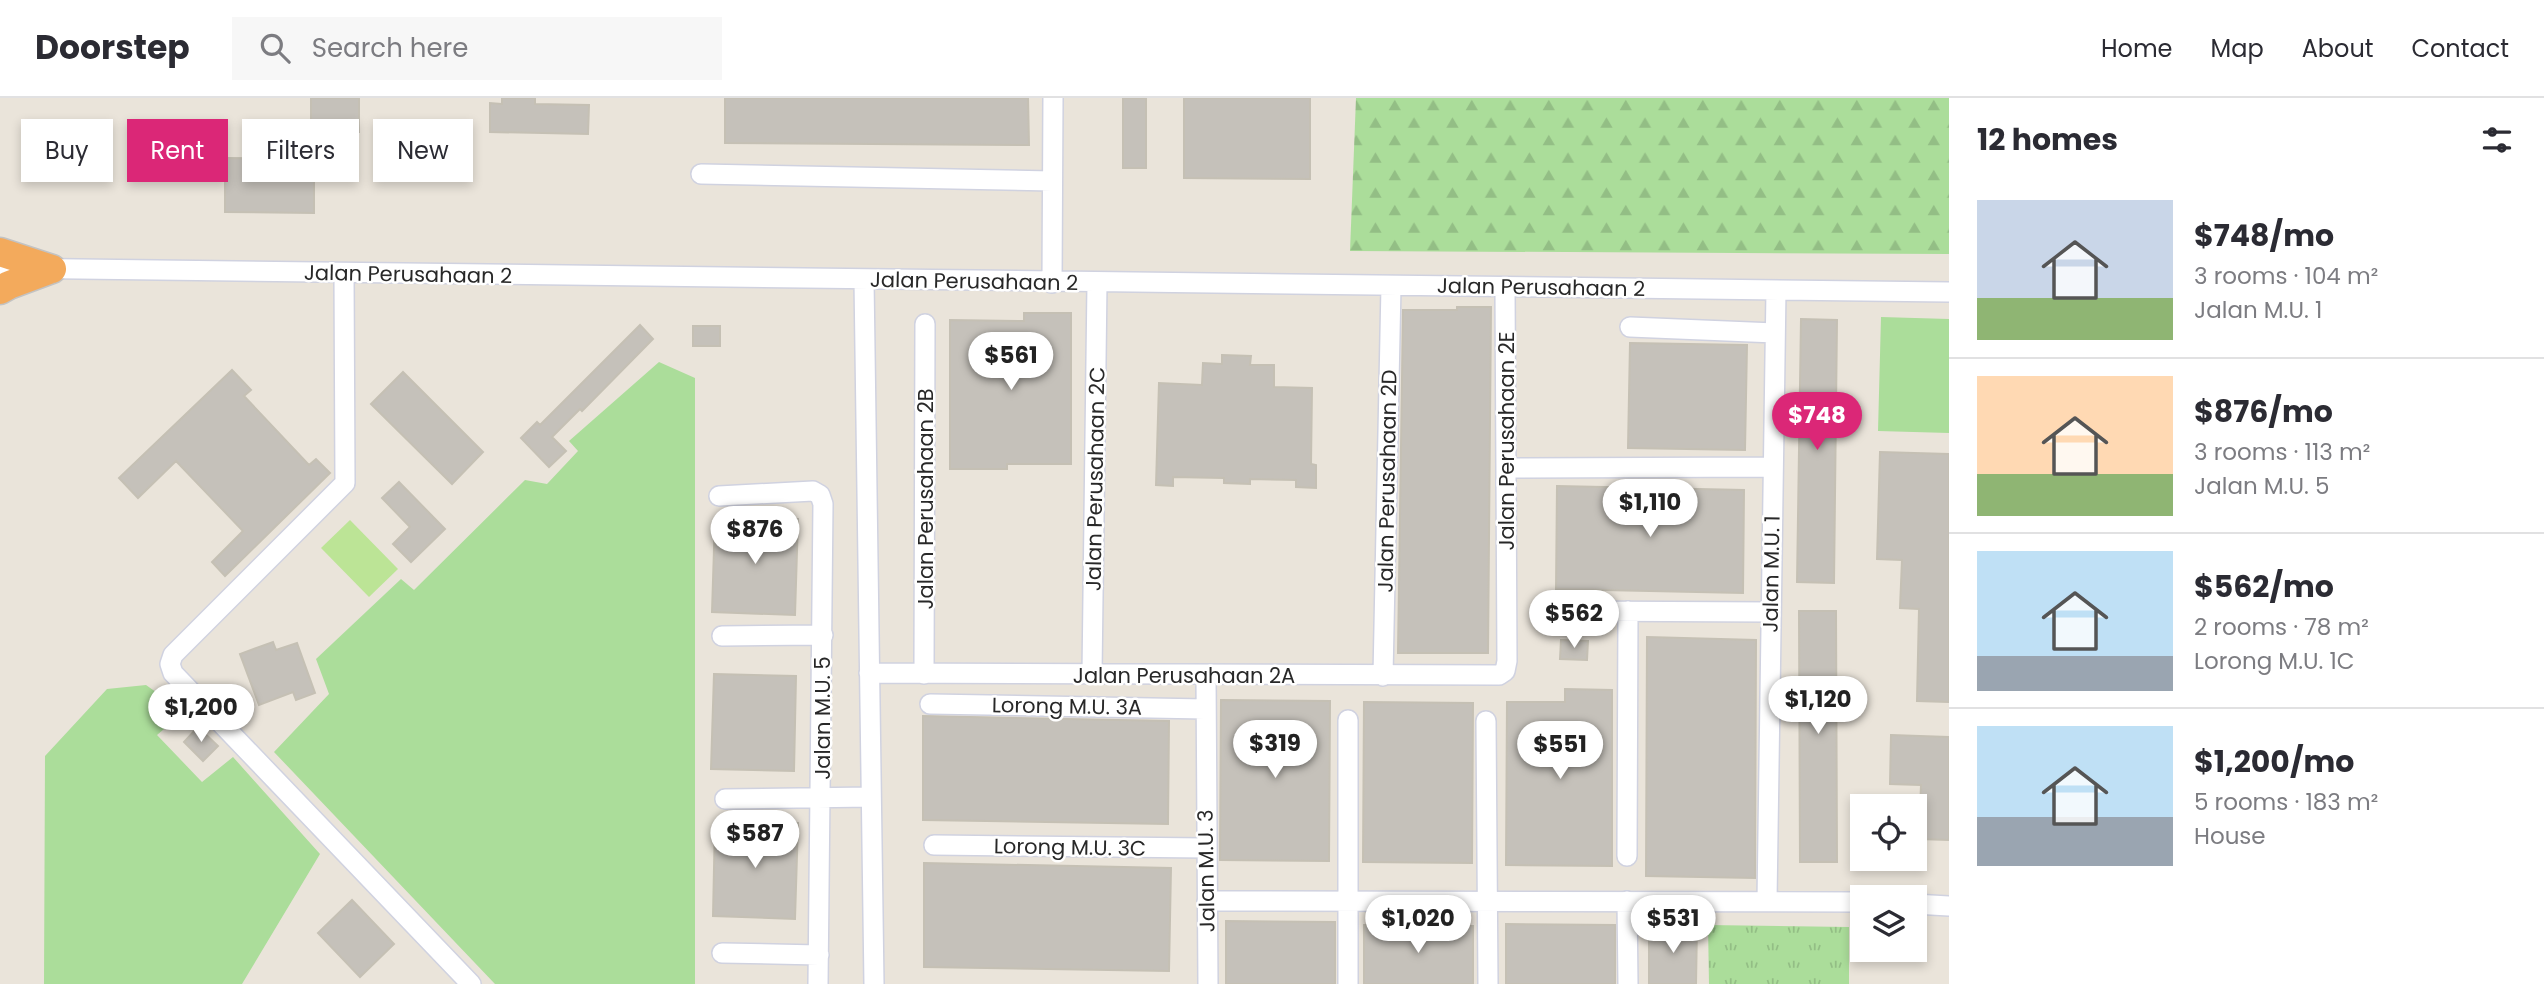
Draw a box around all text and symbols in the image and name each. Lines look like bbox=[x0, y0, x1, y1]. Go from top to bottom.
search box bbox=[232, 17, 722, 80]
text: Doorstep bbox=[35, 24, 190, 71]
icon: search bbox=[256, 29, 294, 67]
text: Search here bbox=[312, 30, 468, 66]
text: Home bbox=[2101, 32, 2173, 65]
text: Map bbox=[2211, 32, 2264, 65]
text: About bbox=[2302, 32, 2373, 65]
text: Contact bbox=[2411, 32, 2509, 65]
text: 12 homes bbox=[1977, 118, 2118, 161]
chip: Buy bbox=[21, 119, 113, 182]
chip: Rent bbox=[127, 119, 228, 182]
chip: Filters bbox=[242, 119, 359, 182]
chip: New bbox=[373, 119, 473, 182]
icon: filters bbox=[2478, 121, 2516, 159]
text: $748/mo bbox=[2194, 214, 2334, 257]
icon: home bbox=[2033, 228, 2117, 312]
street label: Jalan Perusahaan 2 bbox=[304, 258, 512, 290]
text: 3 rooms · 104 m² bbox=[2194, 260, 2378, 292]
street label: Jalan Perusahaan 2 bbox=[870, 265, 1078, 297]
street label: Jalan Perusahaan 2 bbox=[1437, 271, 1645, 303]
text: Jalan M.U. 1 bbox=[2194, 294, 2322, 326]
street label: Jalan Perusahaan 2E bbox=[1492, 331, 1521, 551]
pin: $561 bbox=[970, 332, 1052, 392]
text: $561 bbox=[984, 339, 1038, 371]
street label: Jalan Perusahaan 2C bbox=[1079, 367, 1111, 591]
street label: Jalan Perusahaan 2D bbox=[1371, 369, 1403, 593]
street label: Jalan Perusahaan 2B bbox=[911, 388, 940, 610]
text: $876/mo bbox=[2194, 390, 2333, 433]
pin: $748 bbox=[1776, 392, 1858, 452]
text: $748 bbox=[1788, 399, 1846, 431]
icon: home bbox=[2033, 404, 2117, 488]
text: 3 rooms · 113 m² bbox=[2194, 436, 2370, 468]
text: Jalan M.U. 5 bbox=[2194, 470, 2329, 502]
pin: $1,110 bbox=[1593, 480, 1707, 539]
text: $1,110 bbox=[1619, 486, 1681, 518]
pin: $876 bbox=[714, 506, 796, 566]
text: $876 bbox=[727, 513, 784, 545]
street label: Jalan M.U. 1 bbox=[1755, 515, 1787, 633]
text: $562/mo bbox=[2194, 565, 2334, 608]
icon: home bbox=[2033, 579, 2117, 663]
pin: $562 bbox=[1533, 590, 1615, 650]
text: $562 bbox=[1545, 597, 1603, 629]
text: 2 rooms · 78 m² bbox=[2194, 611, 2369, 643]
text: Lorong M.U. 1C bbox=[2194, 645, 2355, 677]
street label: Jalan M.U. 5 bbox=[808, 656, 837, 780]
street label: Jalan Perusahaan 2A bbox=[1073, 661, 1295, 690]
pin: $1,120 bbox=[1761, 676, 1875, 736]
text: $1,120 bbox=[1784, 683, 1852, 715]
pin: $1,200 bbox=[144, 684, 258, 744]
street label: Lorong M.U. 3A bbox=[992, 690, 1142, 722]
text: $1,200 bbox=[164, 691, 238, 723]
pin: $319 bbox=[1234, 720, 1316, 780]
pin: $551 bbox=[1519, 722, 1601, 781]
text: $319 bbox=[1249, 727, 1301, 759]
text: $551 bbox=[1533, 728, 1587, 760]
text: $1,200/mo bbox=[2194, 740, 2354, 783]
icon: home bbox=[2033, 754, 2117, 838]
text: 5 rooms · 183 m² bbox=[2194, 786, 2378, 818]
map controls bbox=[1850, 794, 1927, 962]
button: locate bbox=[1850, 794, 1927, 871]
street label: Jalan M.U. 3 bbox=[1190, 809, 1222, 933]
pin: $587 bbox=[714, 810, 796, 870]
text: $587 bbox=[726, 817, 784, 849]
text: House bbox=[2194, 820, 2266, 852]
street label: Lorong M.U. 3C bbox=[994, 831, 1146, 863]
button: layers bbox=[1850, 885, 1927, 962]
pin: $1,020 bbox=[1361, 896, 1475, 955]
pin: $531 bbox=[1632, 896, 1714, 955]
text: $1,020 bbox=[1381, 902, 1455, 934]
text: $531 bbox=[1647, 902, 1699, 934]

